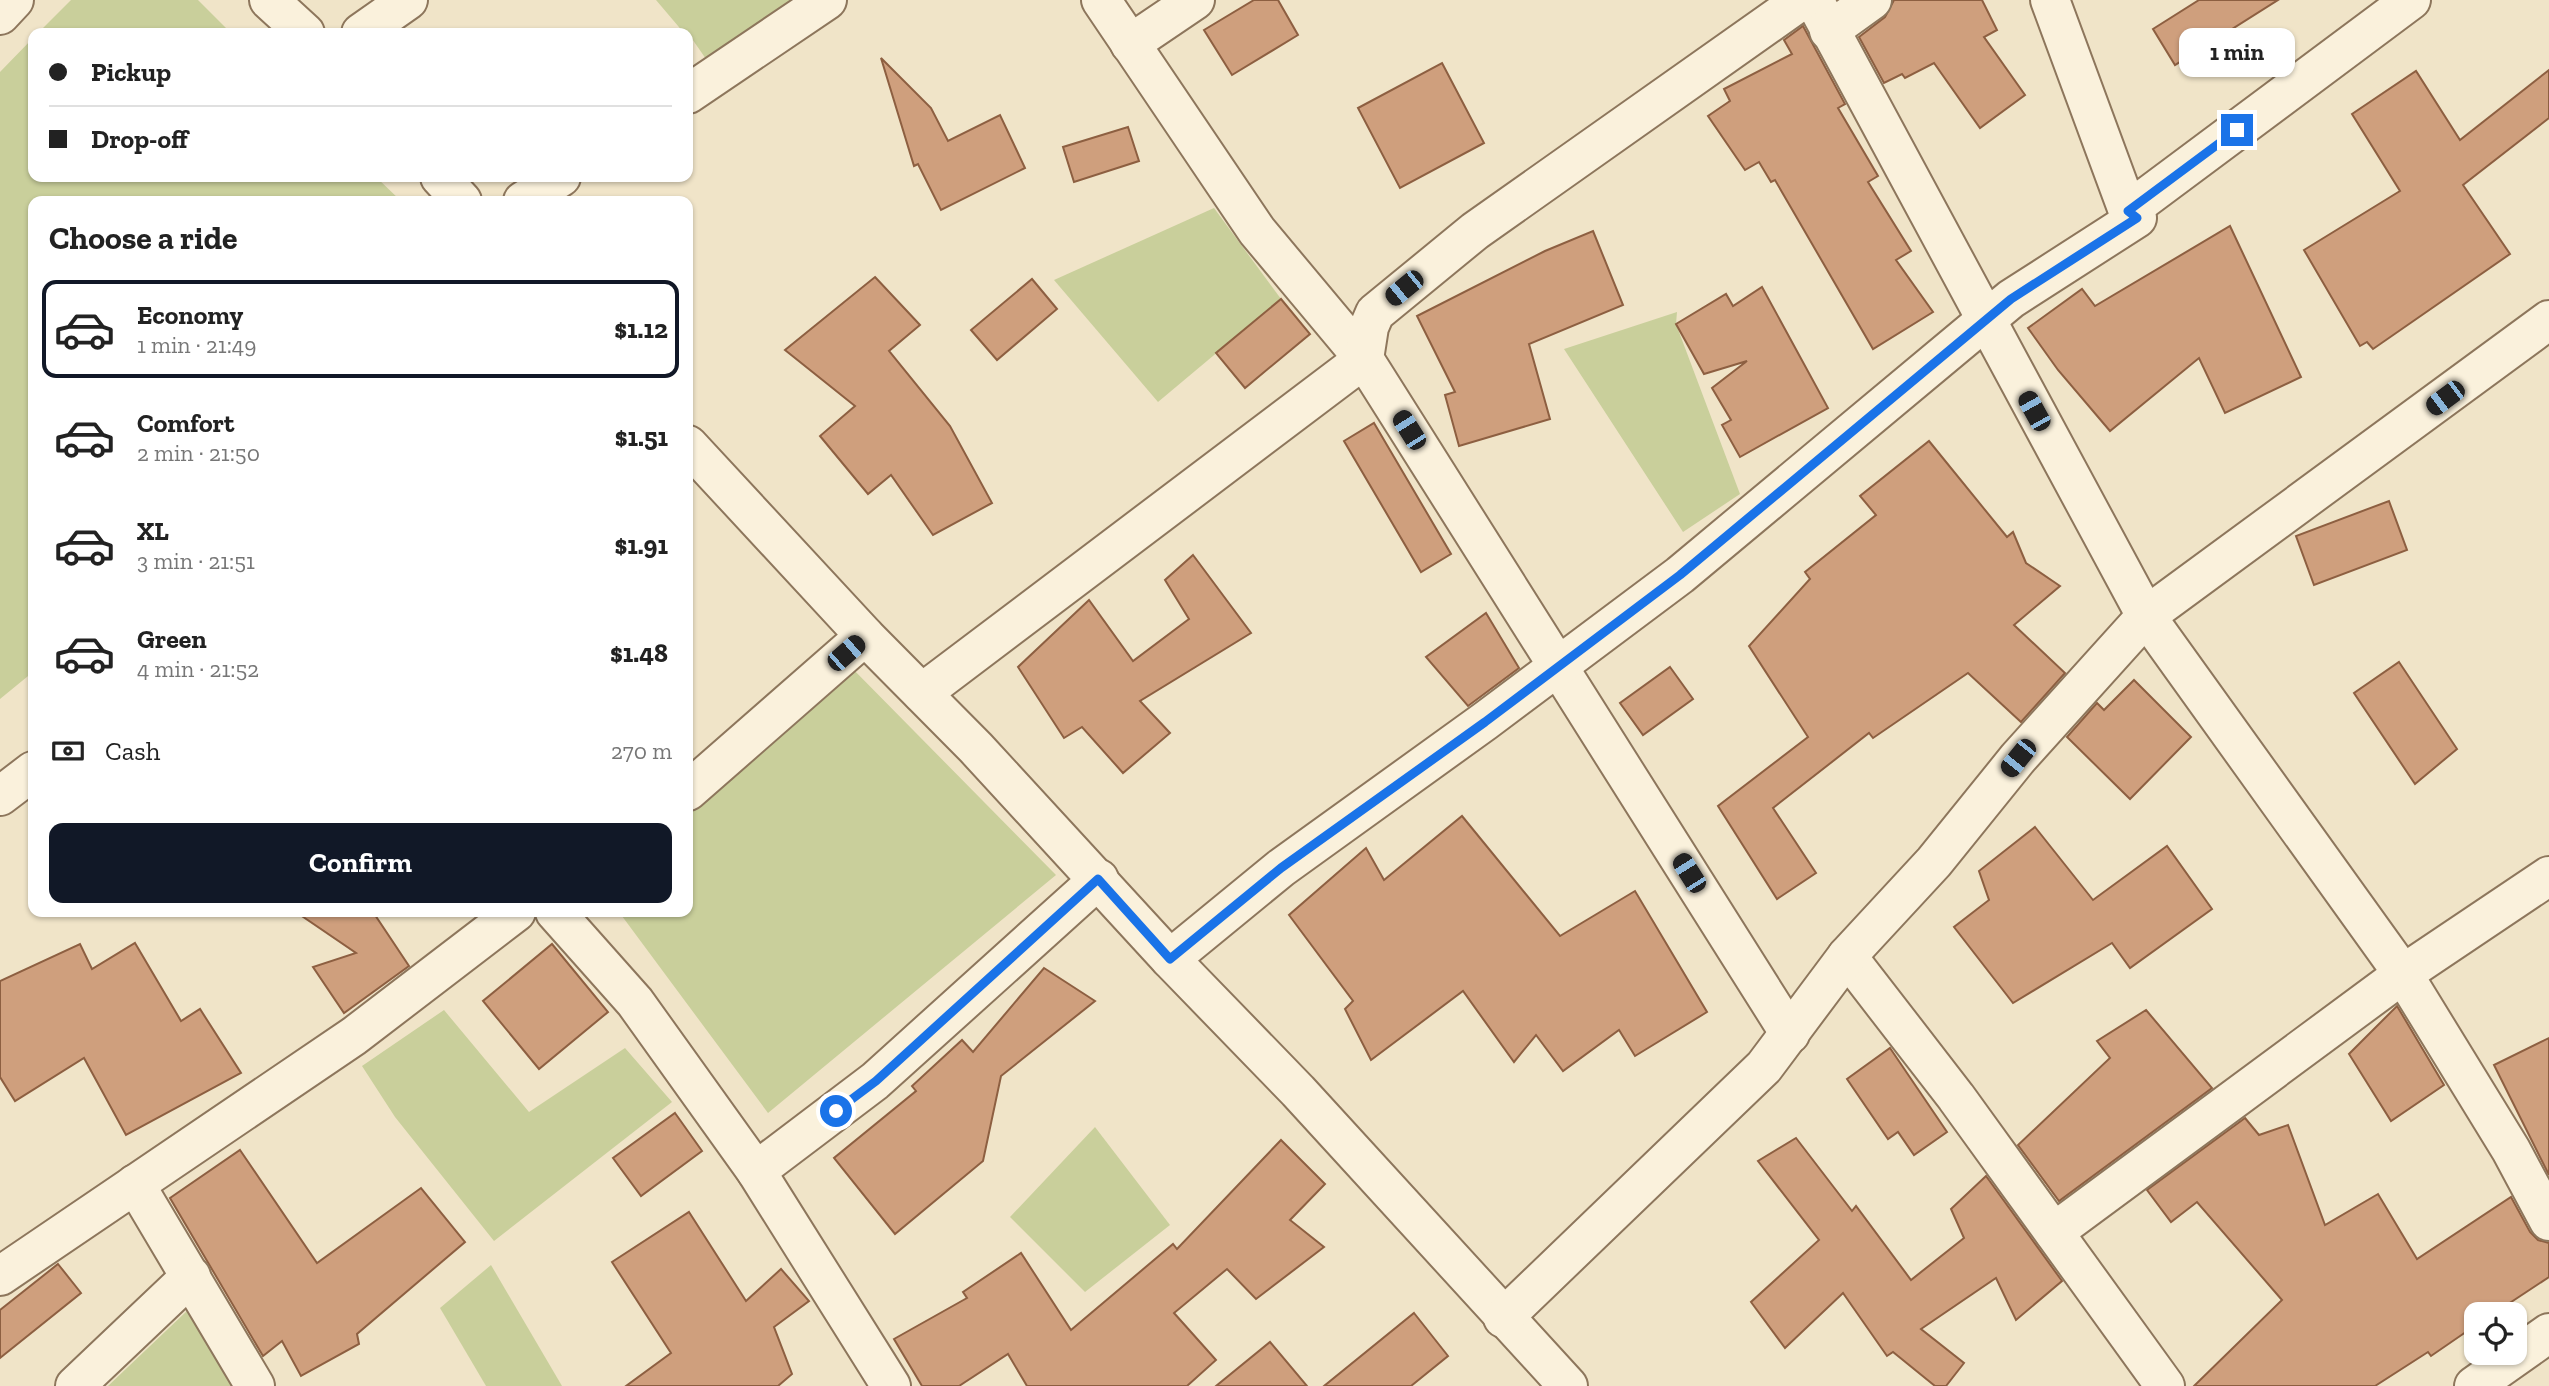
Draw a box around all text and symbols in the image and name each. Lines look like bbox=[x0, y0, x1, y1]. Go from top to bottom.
callout: 1 min bbox=[2179, 29, 2295, 78]
text: 1 min bbox=[2210, 38, 2264, 66]
text: Pickup bbox=[91, 56, 171, 88]
route end bbox=[2221, 114, 2253, 146]
text: Drop-off bbox=[91, 123, 188, 155]
text: Choose a ride bbox=[49, 219, 237, 257]
car bbox=[1382, 267, 1427, 309]
icon: car bbox=[53, 298, 116, 361]
text: Economy bbox=[137, 299, 243, 331]
text: $1.12 bbox=[614, 313, 668, 345]
text: 1 min · 21:49 bbox=[137, 331, 257, 359]
car bbox=[2422, 377, 2469, 419]
car bbox=[2015, 388, 2054, 434]
icon: car bbox=[53, 406, 116, 469]
text: Comfort bbox=[137, 407, 234, 439]
car bbox=[1389, 407, 1430, 453]
text: $1.51 bbox=[615, 421, 668, 453]
text: 2 min · 21:50 bbox=[137, 439, 260, 467]
icon: car bbox=[53, 514, 116, 577]
text: XL bbox=[137, 515, 169, 547]
text: $1.91 bbox=[614, 529, 668, 561]
text: 3 min · 21:51 bbox=[137, 547, 255, 575]
icon: car bbox=[53, 622, 116, 685]
text: Green bbox=[137, 623, 207, 655]
car bbox=[824, 631, 869, 675]
text: $1.48 bbox=[610, 637, 668, 669]
text: 4 min · 21:52 bbox=[137, 655, 259, 683]
icon: cash bbox=[49, 732, 87, 770]
text: Cash bbox=[105, 735, 160, 767]
car bbox=[1997, 735, 2040, 781]
text: 270 m bbox=[611, 737, 672, 765]
button: Confirm bbox=[49, 823, 672, 903]
car bbox=[1669, 850, 1710, 896]
route start bbox=[820, 1095, 852, 1127]
map controls bbox=[2464, 1302, 2527, 1365]
button: locate bbox=[2464, 1302, 2527, 1365]

